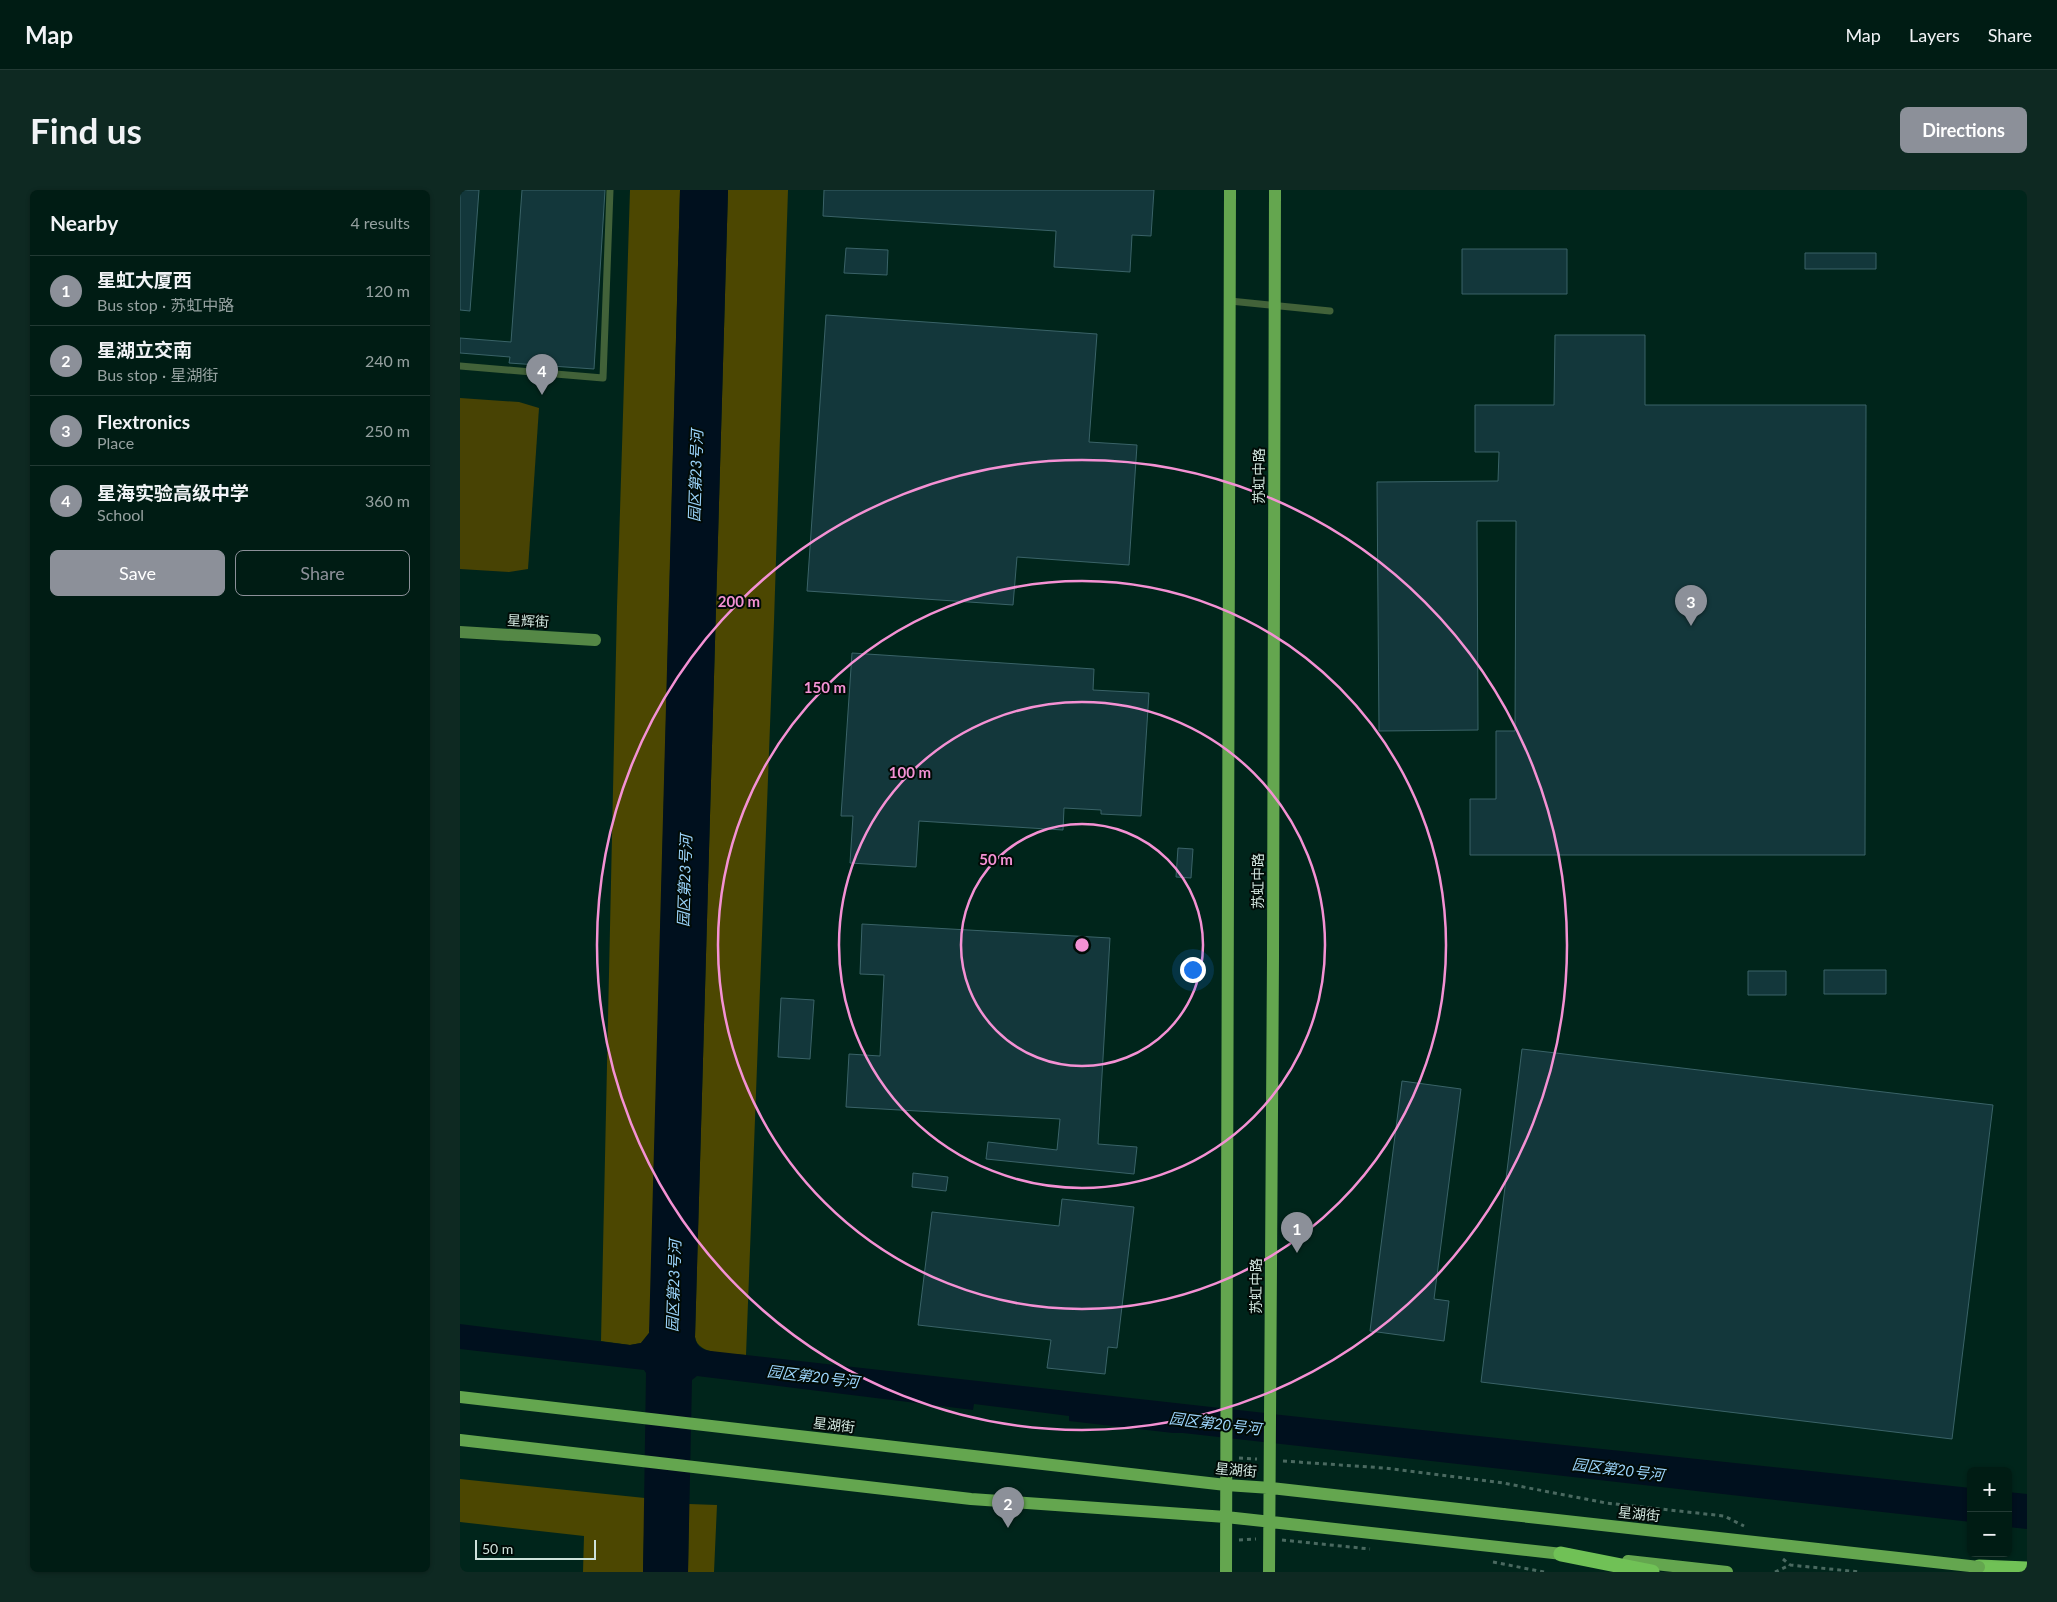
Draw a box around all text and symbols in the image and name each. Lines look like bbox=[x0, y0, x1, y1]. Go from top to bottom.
text: Map bbox=[25, 20, 73, 49]
text: Map bbox=[1845, 24, 1881, 46]
text: Layers bbox=[1909, 24, 1960, 46]
text: Share bbox=[1988, 24, 2032, 46]
button: Directions bbox=[1900, 107, 2027, 153]
text: Find us bbox=[30, 109, 142, 151]
text: Nearby bbox=[50, 210, 118, 235]
text: 4 results bbox=[350, 213, 410, 232]
text: 星虹大厦西 bbox=[97, 268, 192, 291]
text: 1 bbox=[61, 281, 71, 300]
text: 120 m bbox=[365, 281, 410, 300]
text: Bus stop · 苏虹中路 bbox=[97, 295, 234, 314]
text: 星湖立交南 bbox=[97, 338, 192, 361]
text: 2 bbox=[61, 351, 71, 370]
text: 240 m bbox=[365, 351, 410, 370]
pin: 4 bbox=[526, 354, 558, 395]
text: Bus stop · 星湖街 bbox=[97, 365, 218, 384]
text: Flextronics bbox=[97, 410, 190, 433]
text: 3 bbox=[61, 421, 71, 440]
text: 250 m bbox=[365, 421, 410, 440]
water label: 园区第23号河 bbox=[684, 426, 706, 522]
text: Place bbox=[97, 433, 134, 452]
street label: 苏虹中路 bbox=[1250, 448, 1267, 504]
text: 星海实验高级中学 bbox=[97, 481, 249, 504]
text: 4 bbox=[61, 491, 71, 510]
text: 360 m bbox=[365, 491, 410, 510]
text: School bbox=[97, 505, 144, 524]
button: Save bbox=[50, 550, 225, 596]
button: Share bbox=[235, 550, 410, 596]
pin: 3 bbox=[1675, 585, 1707, 626]
text: 200 m bbox=[718, 592, 760, 610]
street label: 星辉街 bbox=[507, 611, 549, 630]
text: 150 m bbox=[804, 678, 846, 696]
text: 100 m bbox=[889, 763, 931, 781]
water label: 园区第23号河 bbox=[673, 831, 695, 927]
text: 50 m bbox=[979, 850, 1013, 868]
street label: 苏虹中路 bbox=[1249, 853, 1266, 909]
centre of rings bbox=[1073, 936, 1091, 954]
your location bbox=[1180, 957, 1206, 983]
pin: 1 bbox=[1281, 1212, 1313, 1253]
water label: 园区第23号河 bbox=[662, 1236, 684, 1332]
street label: 苏虹中路 bbox=[1247, 1258, 1264, 1314]
water label: 园区第20号河 bbox=[766, 1361, 863, 1391]
water label: 园区第20号河 bbox=[1168, 1408, 1265, 1438]
street label: 星湖街 bbox=[812, 1414, 856, 1435]
water label: 园区第20号河 bbox=[1571, 1454, 1668, 1484]
street label: 星湖街 bbox=[1214, 1459, 1258, 1480]
map controls bbox=[1967, 1467, 2012, 1557]
button: + bbox=[1967, 1467, 2012, 1512]
pin: 2 bbox=[992, 1487, 1024, 1528]
street label: 星湖街 bbox=[1617, 1503, 1661, 1524]
button: − bbox=[1967, 1512, 2012, 1557]
scale bar bbox=[475, 1537, 596, 1560]
text: 50 m bbox=[482, 1540, 513, 1557]

